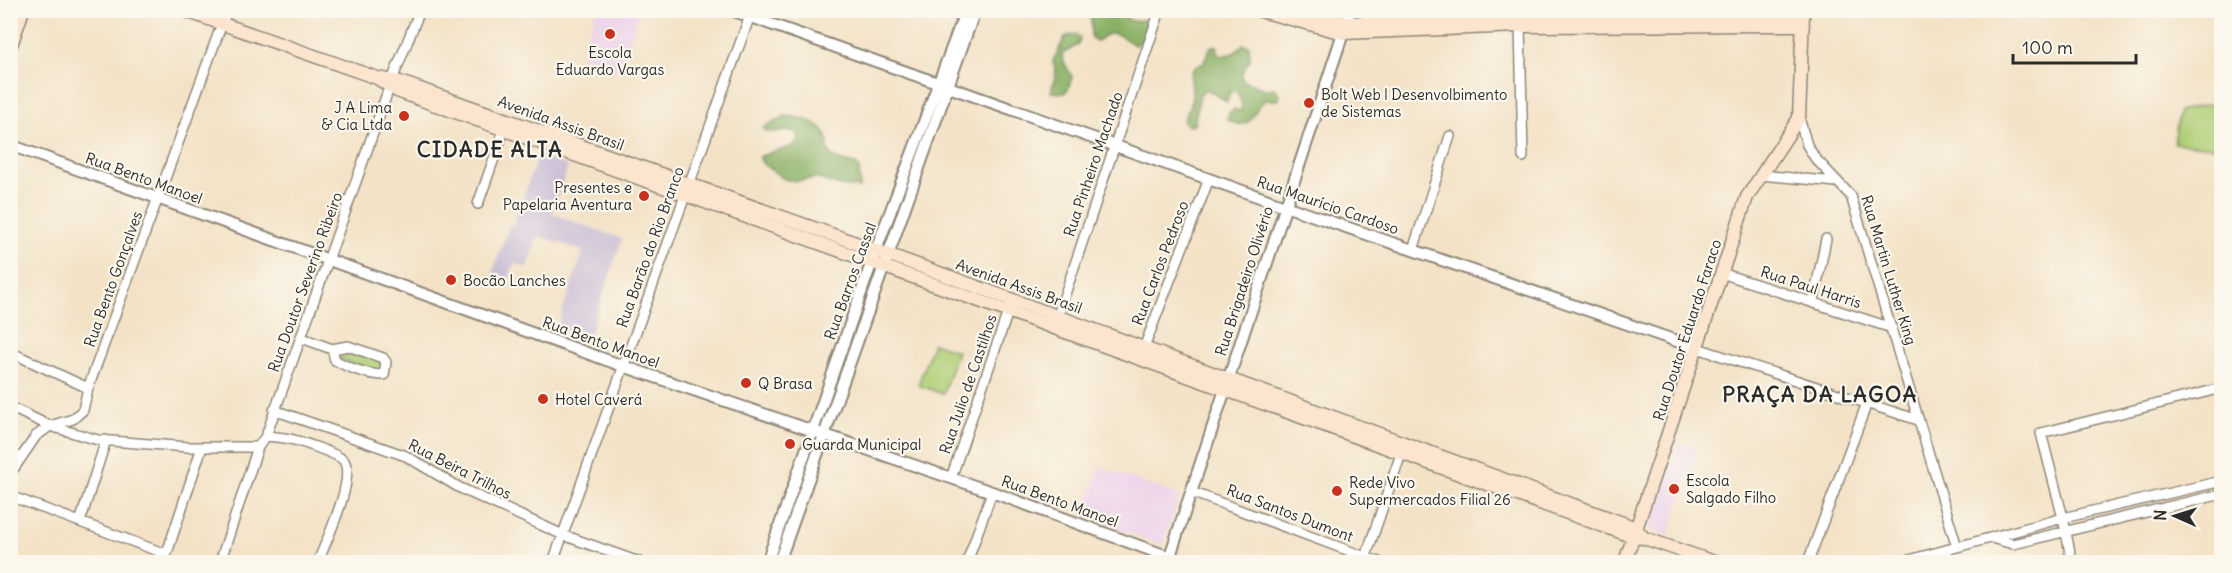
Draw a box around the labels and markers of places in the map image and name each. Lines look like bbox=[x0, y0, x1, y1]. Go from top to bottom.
marker: Escola Eduardo Vargas bbox=[603, 27, 617, 41]
place label: Escola Eduardo Vargas bbox=[556, 43, 664, 79]
place label: Bolt Web l Desenvolbimento de Sistemas bbox=[1321, 85, 1507, 121]
marker: Bolt Web l Desenvolbimento de Sistemas bbox=[1302, 96, 1316, 110]
place label: J A Lima & Cia Ltda bbox=[321, 98, 392, 134]
marker: J A Lima & Cia Ltda bbox=[397, 109, 411, 123]
place label: Presentes e Papelaria Aventura bbox=[503, 178, 632, 214]
marker: Presentes e Papelaria Aventura bbox=[637, 189, 651, 203]
place label: Bocão Lanches bbox=[463, 271, 566, 290]
marker: Bocão Lanches bbox=[444, 273, 458, 287]
place label: Q Brasa bbox=[758, 374, 813, 393]
marker: Q Brasa bbox=[739, 376, 753, 390]
place label: Hotel Caverá bbox=[555, 390, 643, 409]
marker: Hotel Caverá bbox=[536, 392, 550, 406]
place label: Guarda Municipal bbox=[802, 435, 921, 454]
marker: Guarda Municipal bbox=[783, 437, 797, 451]
place label: Escola Salgado Filho bbox=[1686, 471, 1776, 507]
place label: Rede Vivo Supermercados Filial 26 bbox=[1349, 473, 1511, 509]
marker: Escola Salgado Filho bbox=[1667, 482, 1681, 496]
marker: Rede Vivo Supermercados Filial 26 bbox=[1330, 484, 1344, 498]

